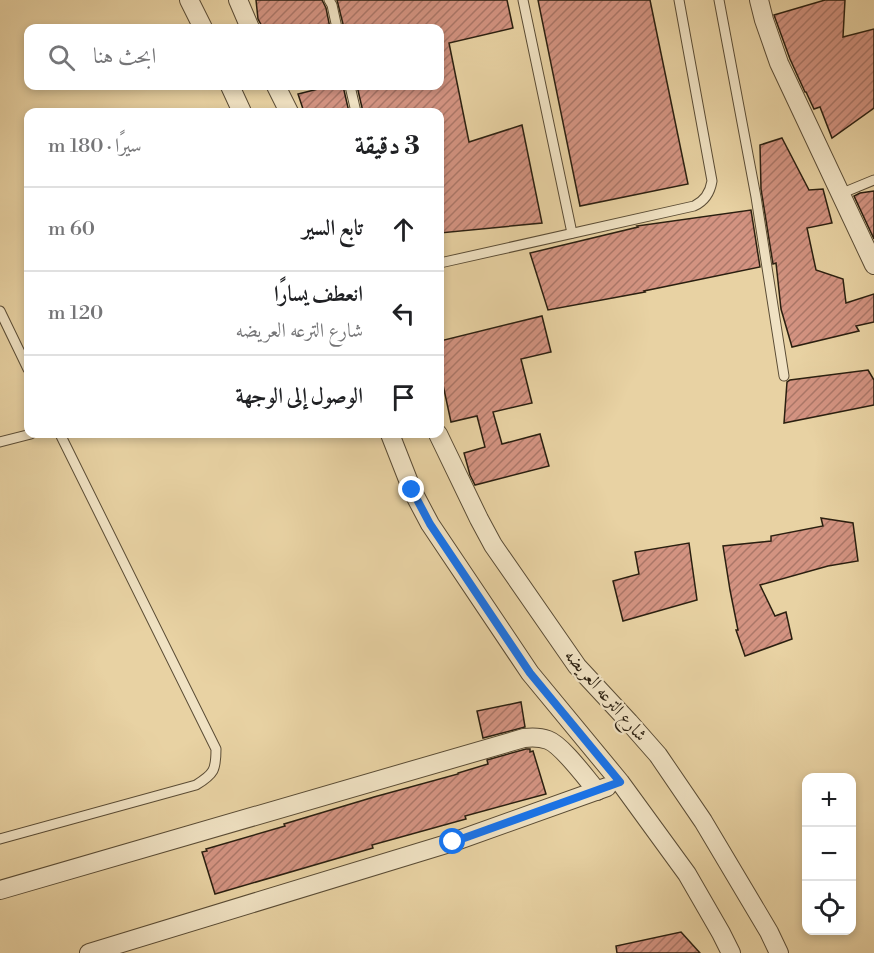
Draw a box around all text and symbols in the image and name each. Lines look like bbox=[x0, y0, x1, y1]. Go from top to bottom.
search box bbox=[24, 24, 444, 90]
icon: search bbox=[45, 41, 78, 74]
text: ابحث هنا bbox=[93, 43, 156, 70]
text: 3 دقيقة bbox=[355, 130, 420, 162]
text: سيرًا · 180 m bbox=[48, 134, 142, 159]
icon: ahead bbox=[387, 213, 420, 246]
text: تابع السير bbox=[302, 215, 363, 242]
text: 60 m bbox=[48, 217, 95, 242]
text: انعطف يسارًا bbox=[274, 281, 363, 308]
icon: left bbox=[387, 297, 420, 330]
text: 120 m bbox=[48, 301, 103, 326]
text: شارع الترعه العريضه bbox=[236, 319, 363, 344]
icon: arrive bbox=[387, 381, 420, 414]
text: الوصول إلى الوجهة bbox=[235, 383, 363, 410]
route end bbox=[398, 476, 424, 502]
street label: شارع الترعه العريضه bbox=[557, 644, 652, 748]
map controls bbox=[802, 773, 856, 935]
button: + bbox=[802, 773, 856, 827]
button: − bbox=[802, 827, 856, 881]
route start bbox=[439, 828, 465, 854]
button: locate bbox=[802, 881, 856, 935]

